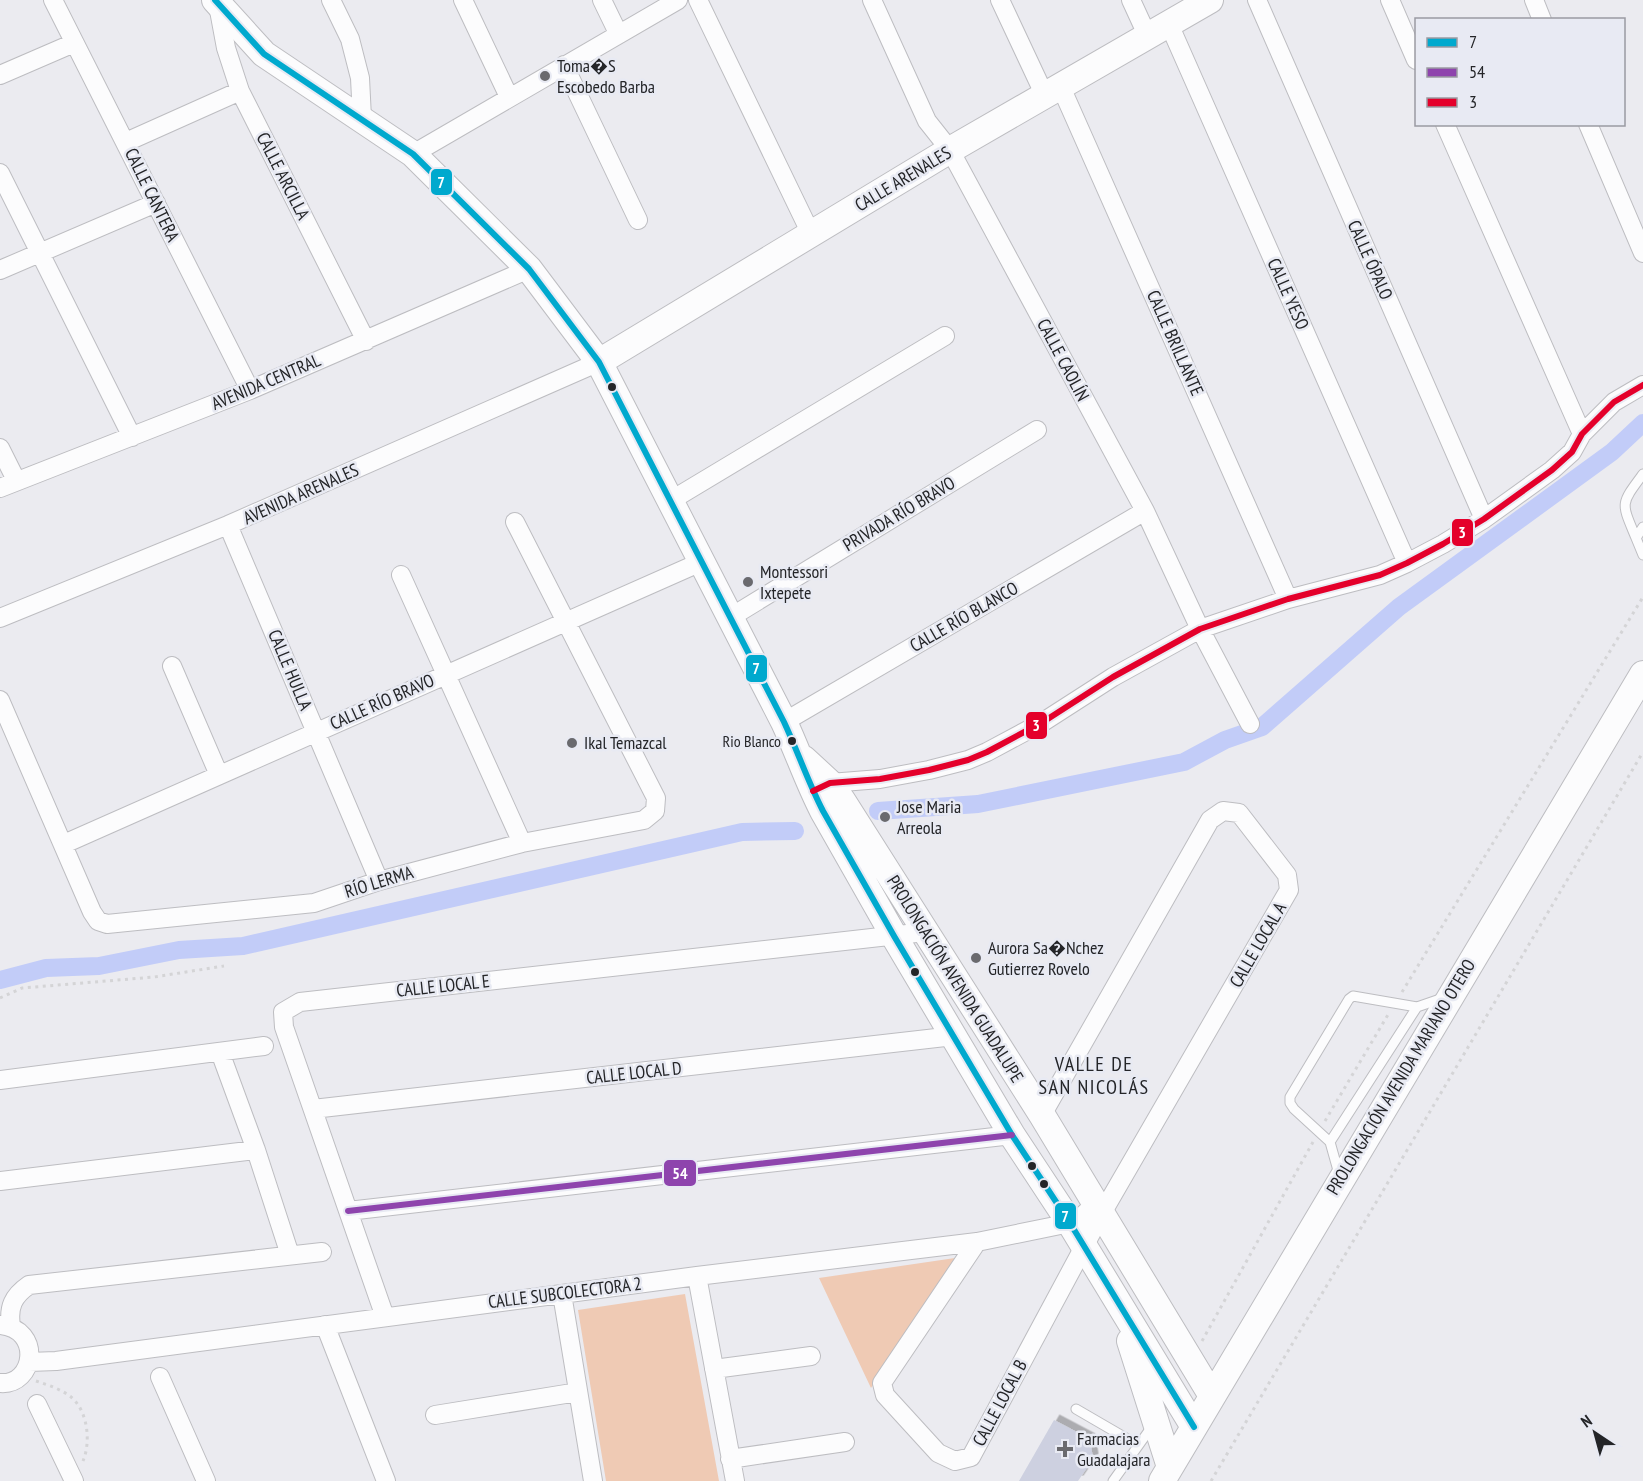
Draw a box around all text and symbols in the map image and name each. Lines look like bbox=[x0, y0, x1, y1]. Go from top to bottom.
legend bbox=[1415, 18, 1625, 126]
text: 7 bbox=[1469, 30, 1477, 53]
place label: Toma�S Escobedo Barba bbox=[557, 54, 655, 98]
text: 54 bbox=[1469, 60, 1485, 83]
marker: Toma�S Escobedo Barba bbox=[538, 69, 552, 83]
text: 3 bbox=[1469, 90, 1477, 113]
street label: CALLE ARCILLA bbox=[252, 128, 315, 224]
street label: CALLE ARENALES bbox=[850, 141, 955, 216]
street label: CALLE CANTERA bbox=[120, 144, 185, 246]
line badge: 7 bbox=[430, 168, 453, 196]
text: 7 bbox=[437, 172, 445, 192]
street label: CALLE ÓPALO bbox=[1343, 216, 1398, 303]
street label: CALLE YESO bbox=[1263, 254, 1314, 333]
street label: CALLE BRILLANTE bbox=[1142, 286, 1209, 399]
street label: CALLE CAOLÍN bbox=[1032, 315, 1095, 405]
street label: AVENIDA CENTRAL bbox=[208, 348, 324, 415]
unlabelled marker bbox=[606, 381, 618, 393]
street label: AVENIDA ARENALES bbox=[239, 458, 362, 529]
street label: PRIVADA RÍO BRAVO bbox=[838, 471, 959, 556]
line badge: 3 bbox=[1451, 518, 1474, 547]
text: 3 bbox=[1458, 522, 1466, 542]
place label: Montessori Ixtepete bbox=[760, 560, 828, 604]
marker: Montessori Ixtepete bbox=[741, 575, 755, 589]
street label: CALLE RÍO BLANCO bbox=[905, 576, 1022, 657]
street label: CALLE HULLA bbox=[263, 626, 318, 714]
line badge: 7 bbox=[745, 654, 768, 683]
text: 7 bbox=[752, 658, 760, 678]
street label: CALLE RÍO BRAVO bbox=[326, 668, 438, 735]
line badge: 3 bbox=[1025, 711, 1048, 740]
text: 3 bbox=[1032, 715, 1040, 735]
place label: Ikal Temazcal bbox=[584, 731, 667, 754]
place label: Rio Blanco bbox=[723, 731, 781, 751]
marker: Rio Blanco bbox=[786, 735, 798, 747]
marker: Ikal Temazcal bbox=[565, 736, 579, 750]
place label: Jose Maria Arreola bbox=[896, 795, 961, 839]
marker: Jose Maria Arreola bbox=[878, 810, 892, 824]
street label: RÍO LERMA bbox=[342, 860, 416, 903]
street label: PROLONGACIÓN AVENIDA GUADALUPE bbox=[882, 871, 1029, 1087]
street label: CALLE LOCAL A bbox=[1224, 898, 1291, 991]
place label: Aurora Sa�Nchez Gutierrez Rovelo bbox=[988, 936, 1104, 980]
marker: Aurora Sa�Nchez Gutierrez Rovelo bbox=[969, 951, 983, 965]
street label: PROLONGACIÓN AVENIDA MARIANO OTERO bbox=[1321, 955, 1480, 1199]
unlabelled marker bbox=[909, 966, 921, 978]
street label: CALLE LOCAL E bbox=[395, 969, 491, 1002]
district label: VALLE DE SAN NICOLÁS bbox=[1038, 1051, 1150, 1100]
street label: CALLE LOCAL D bbox=[585, 1056, 683, 1089]
line badge: 54 bbox=[663, 1159, 697, 1187]
unlabelled marker bbox=[1026, 1160, 1038, 1172]
text: 54 bbox=[672, 1163, 688, 1183]
unlabelled marker bbox=[1038, 1178, 1050, 1190]
line badge: 7 bbox=[1054, 1202, 1077, 1230]
text: 7 bbox=[1061, 1206, 1069, 1226]
street label: CALLE SUBCOLECTORA 2 bbox=[487, 1272, 643, 1313]
street label: CALLE LOCAL B bbox=[967, 1356, 1032, 1450]
north arrow bbox=[1565, 1403, 1625, 1463]
text: N bbox=[1577, 1410, 1596, 1431]
place label: Farmacias Guadalajara bbox=[1077, 1427, 1150, 1471]
marker: Farmacias Guadalajara bbox=[1058, 1442, 1072, 1456]

